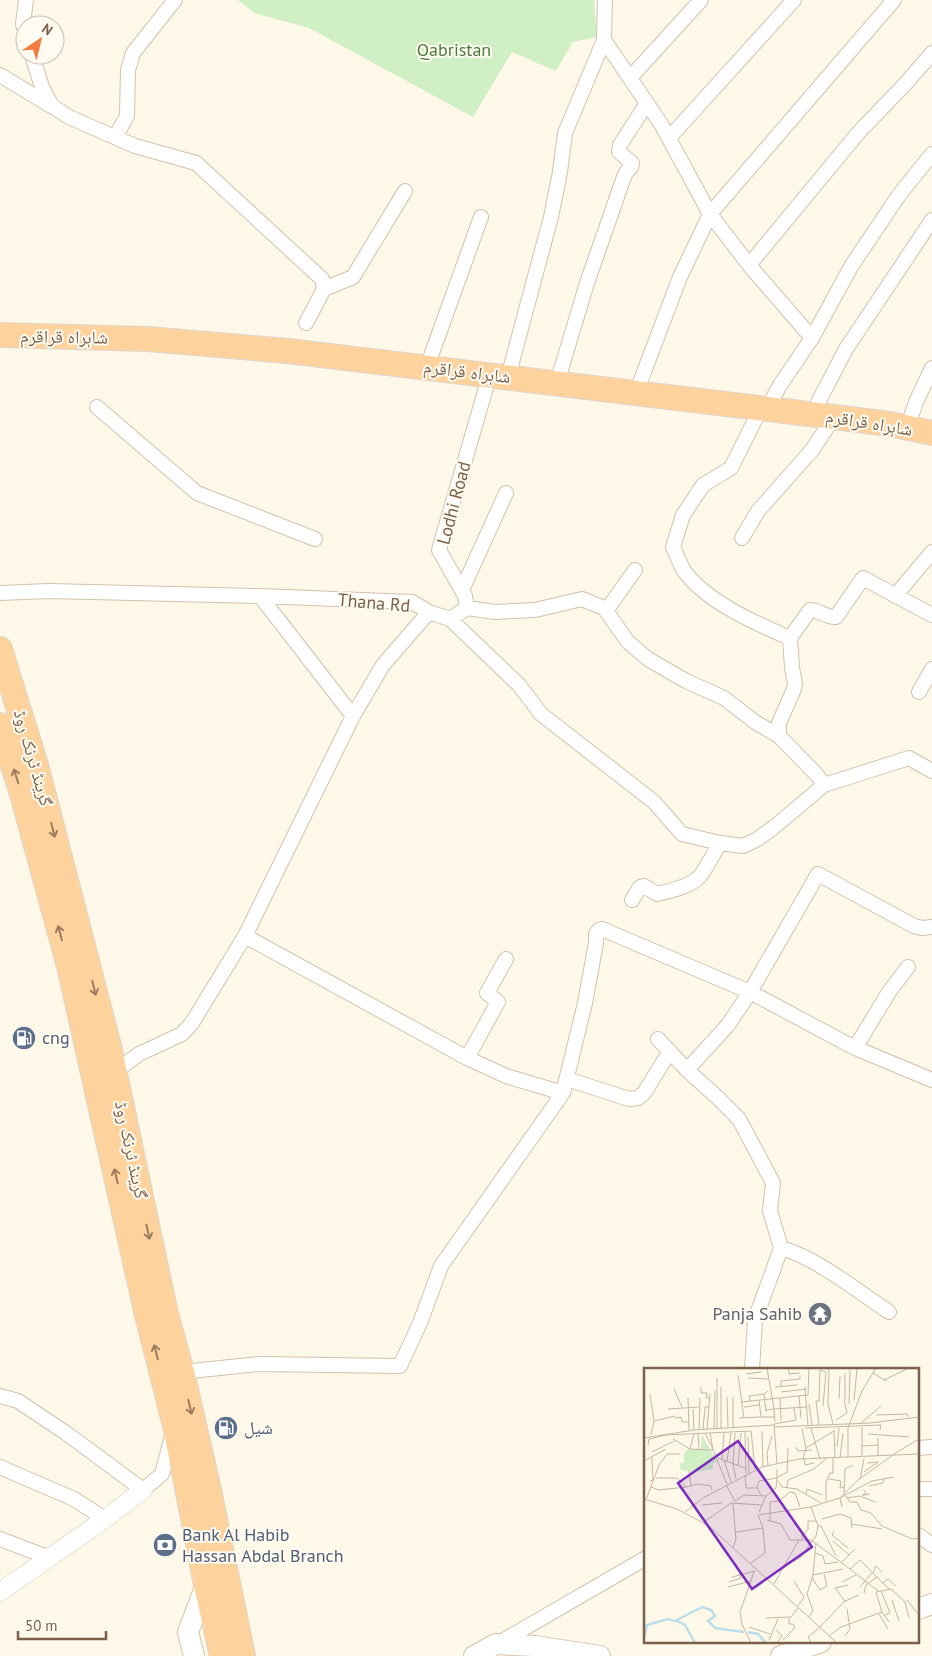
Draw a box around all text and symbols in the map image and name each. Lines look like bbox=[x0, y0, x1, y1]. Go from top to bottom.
north arrow bbox=[15, 15, 65, 65]
text: N bbox=[39, 19, 56, 39]
park label: Qabristan bbox=[417, 38, 491, 61]
street label: شاہراہ قراقرم bbox=[20, 324, 108, 350]
street label: شاہراہ قراقرم bbox=[422, 355, 512, 389]
street label: شاہراہ قراقرم bbox=[824, 404, 914, 442]
street label: Lodhi Road bbox=[431, 459, 476, 547]
street label: Thana Rd bbox=[337, 588, 411, 617]
street label: گرینڈ ٹرنک روڈ bbox=[9, 707, 58, 809]
one-way arrow bbox=[11, 769, 21, 785]
one-way arrow bbox=[49, 822, 59, 838]
one-way arrow bbox=[54, 925, 64, 941]
one-way arrow bbox=[90, 979, 99, 995]
fuel station icon: cng bbox=[11, 1025, 37, 1051]
place label: cng bbox=[42, 1026, 70, 1049]
street label: گرینڈ ٹرنک روڈ bbox=[110, 1099, 153, 1201]
one-way arrow bbox=[111, 1169, 120, 1185]
one-way arrow bbox=[144, 1223, 154, 1239]
temple icon: Panja Sahib bbox=[807, 1301, 833, 1327]
place label: Panja Sahib bbox=[712, 1302, 802, 1325]
one-way arrow bbox=[151, 1344, 160, 1360]
inset map bbox=[644, 1368, 920, 1644]
one-way arrow bbox=[186, 1398, 195, 1414]
fuel station icon: شیل bbox=[213, 1415, 239, 1441]
place label: شیل bbox=[244, 1416, 273, 1439]
place label: Bank Al Habib Hassan Abdal Branch bbox=[182, 1523, 343, 1567]
bank icon: Bank Al Habib Hassan Abdal Branch bbox=[152, 1532, 178, 1558]
scale bar bbox=[18, 1608, 105, 1640]
text: 50 m bbox=[25, 1616, 58, 1635]

